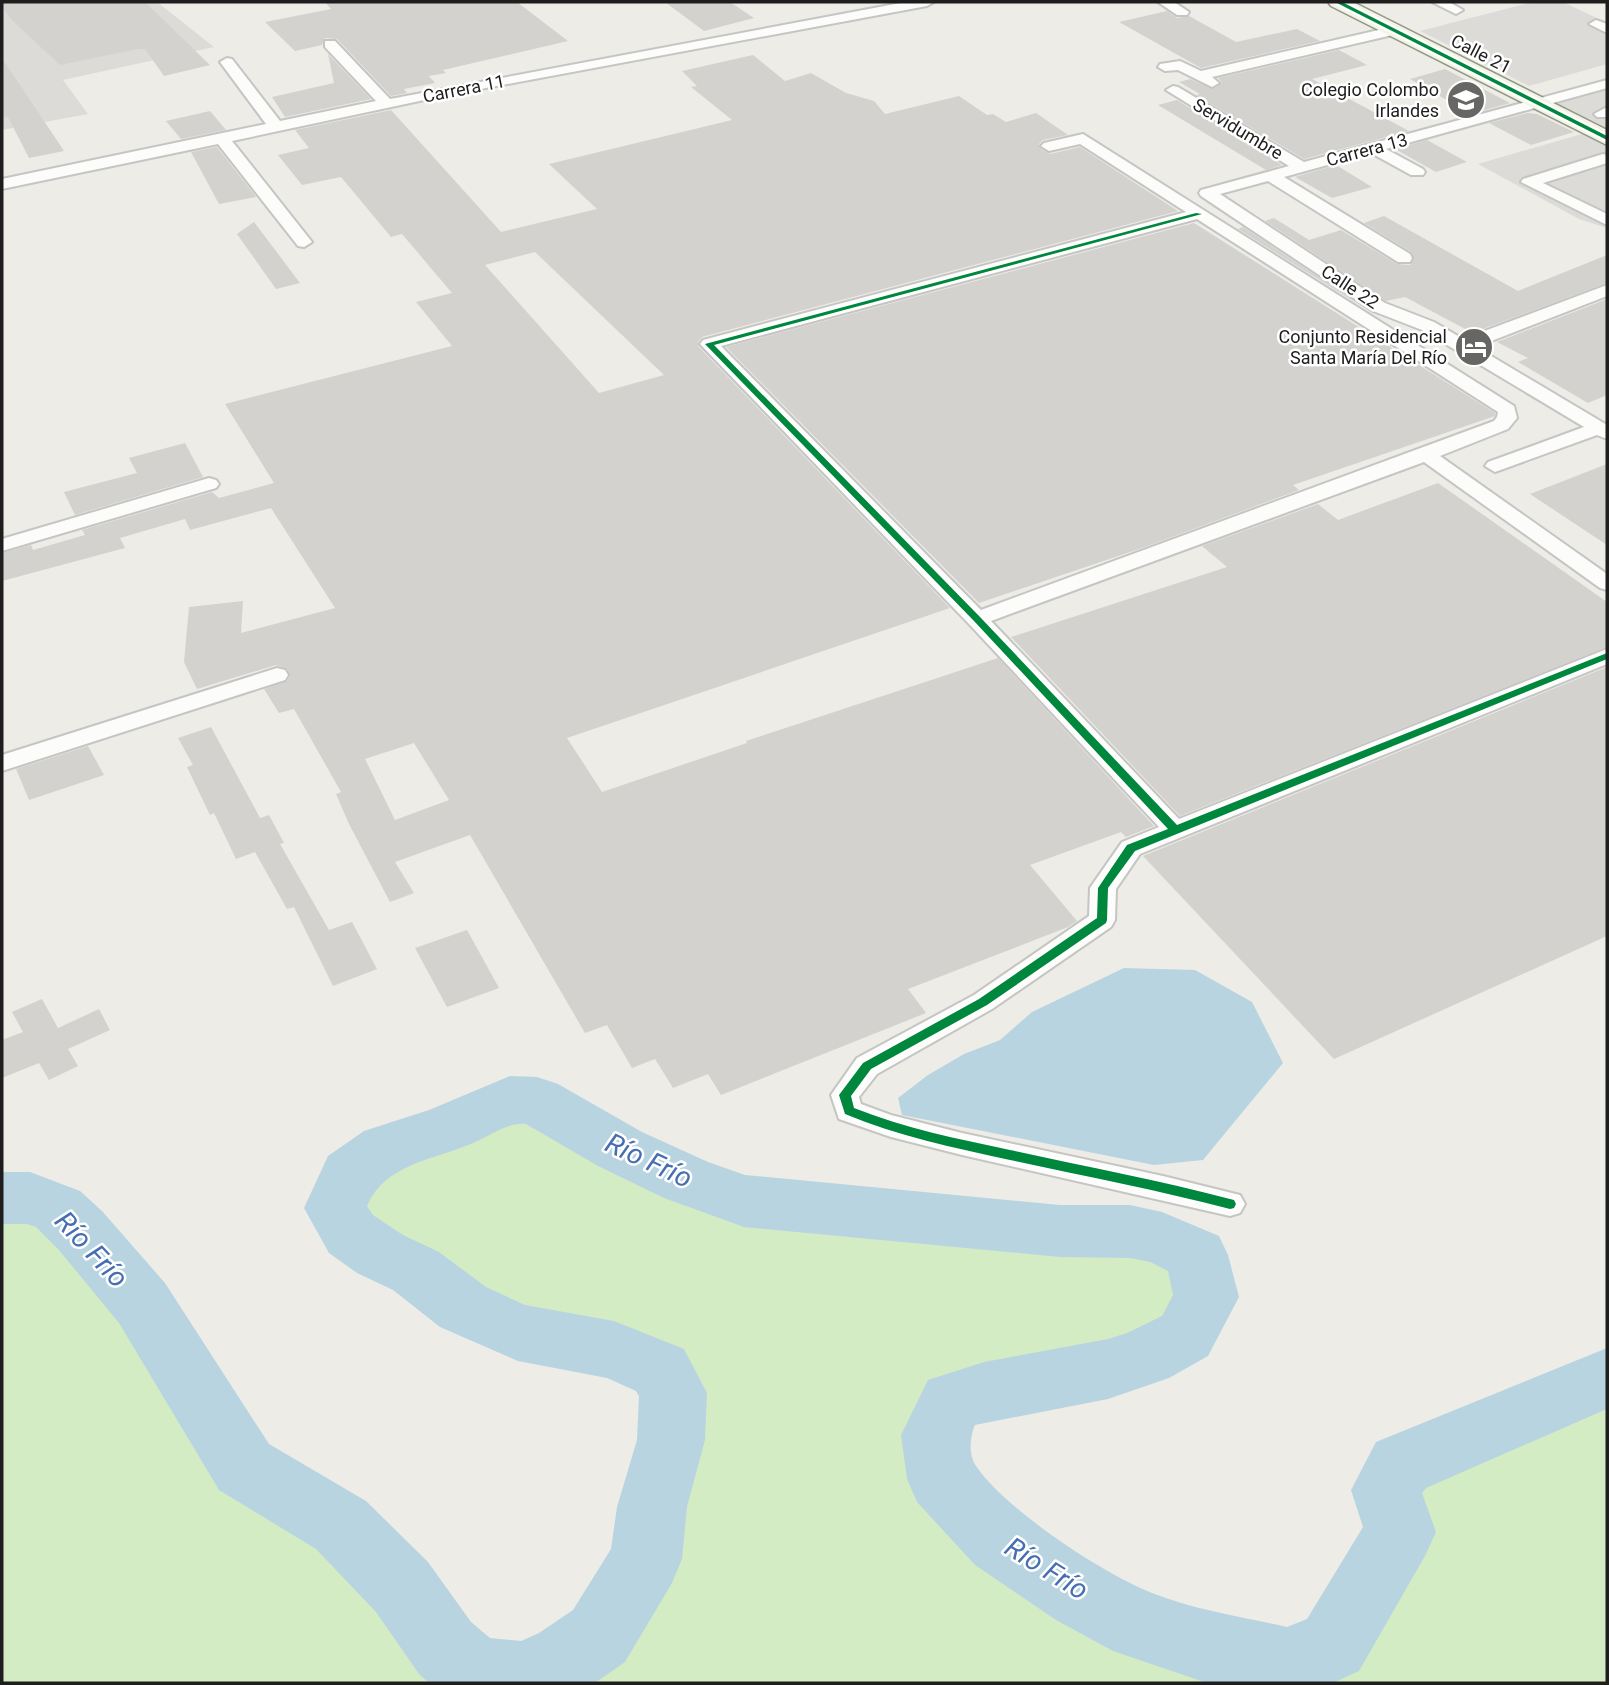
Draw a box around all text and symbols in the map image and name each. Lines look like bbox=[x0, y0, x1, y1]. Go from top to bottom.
street label: Calle 21 bbox=[1448, 30, 1515, 78]
street label: Carrera 11 bbox=[421, 70, 507, 107]
place label: Colegio Colombo Irlandes bbox=[1301, 79, 1439, 121]
school or university icon: Colegio Colombo Irlandes bbox=[1445, 79, 1487, 121]
street label: Servidumbre bbox=[1190, 94, 1287, 164]
street label: Carrera 13 bbox=[1324, 129, 1410, 170]
street label: Calle 22 bbox=[1317, 260, 1383, 313]
place label: Conjunto Residencial Santa María Del Río bbox=[1279, 326, 1447, 368]
hotel icon: Conjunto Residencial Santa María Del Río bbox=[1453, 326, 1495, 368]
water label: Río Frío bbox=[600, 1126, 697, 1195]
water label: Río Frío bbox=[48, 1204, 135, 1294]
water label: Río Frío bbox=[999, 1530, 1094, 1607]

